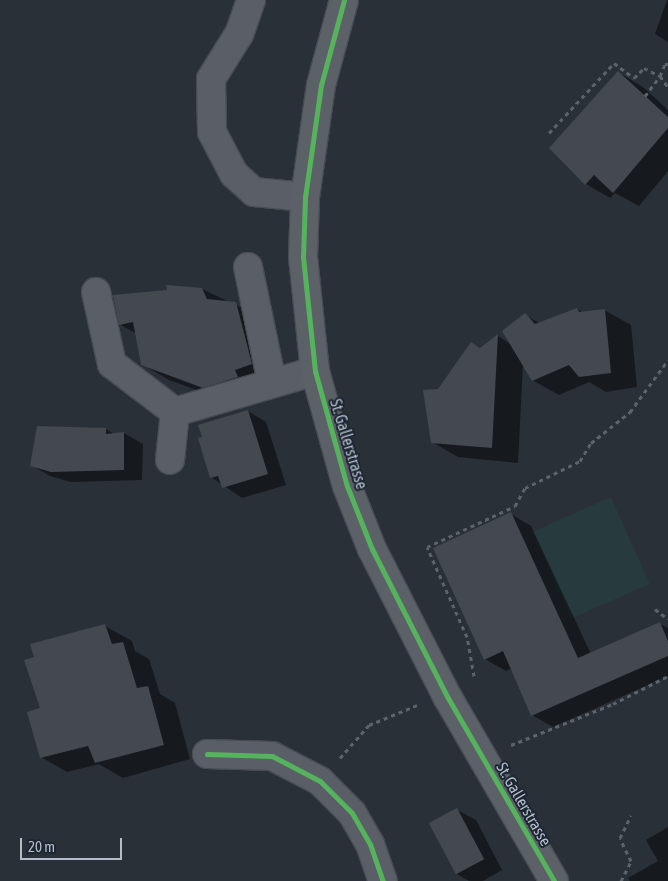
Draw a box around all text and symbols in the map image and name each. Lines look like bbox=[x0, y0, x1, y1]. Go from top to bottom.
street label: St. Gallerstrasse bbox=[326, 397, 372, 491]
street label: St. Gallerstrasse bbox=[492, 759, 556, 849]
scale bar bbox=[22, 828, 125, 860]
text: 20 m bbox=[28, 838, 55, 855]

